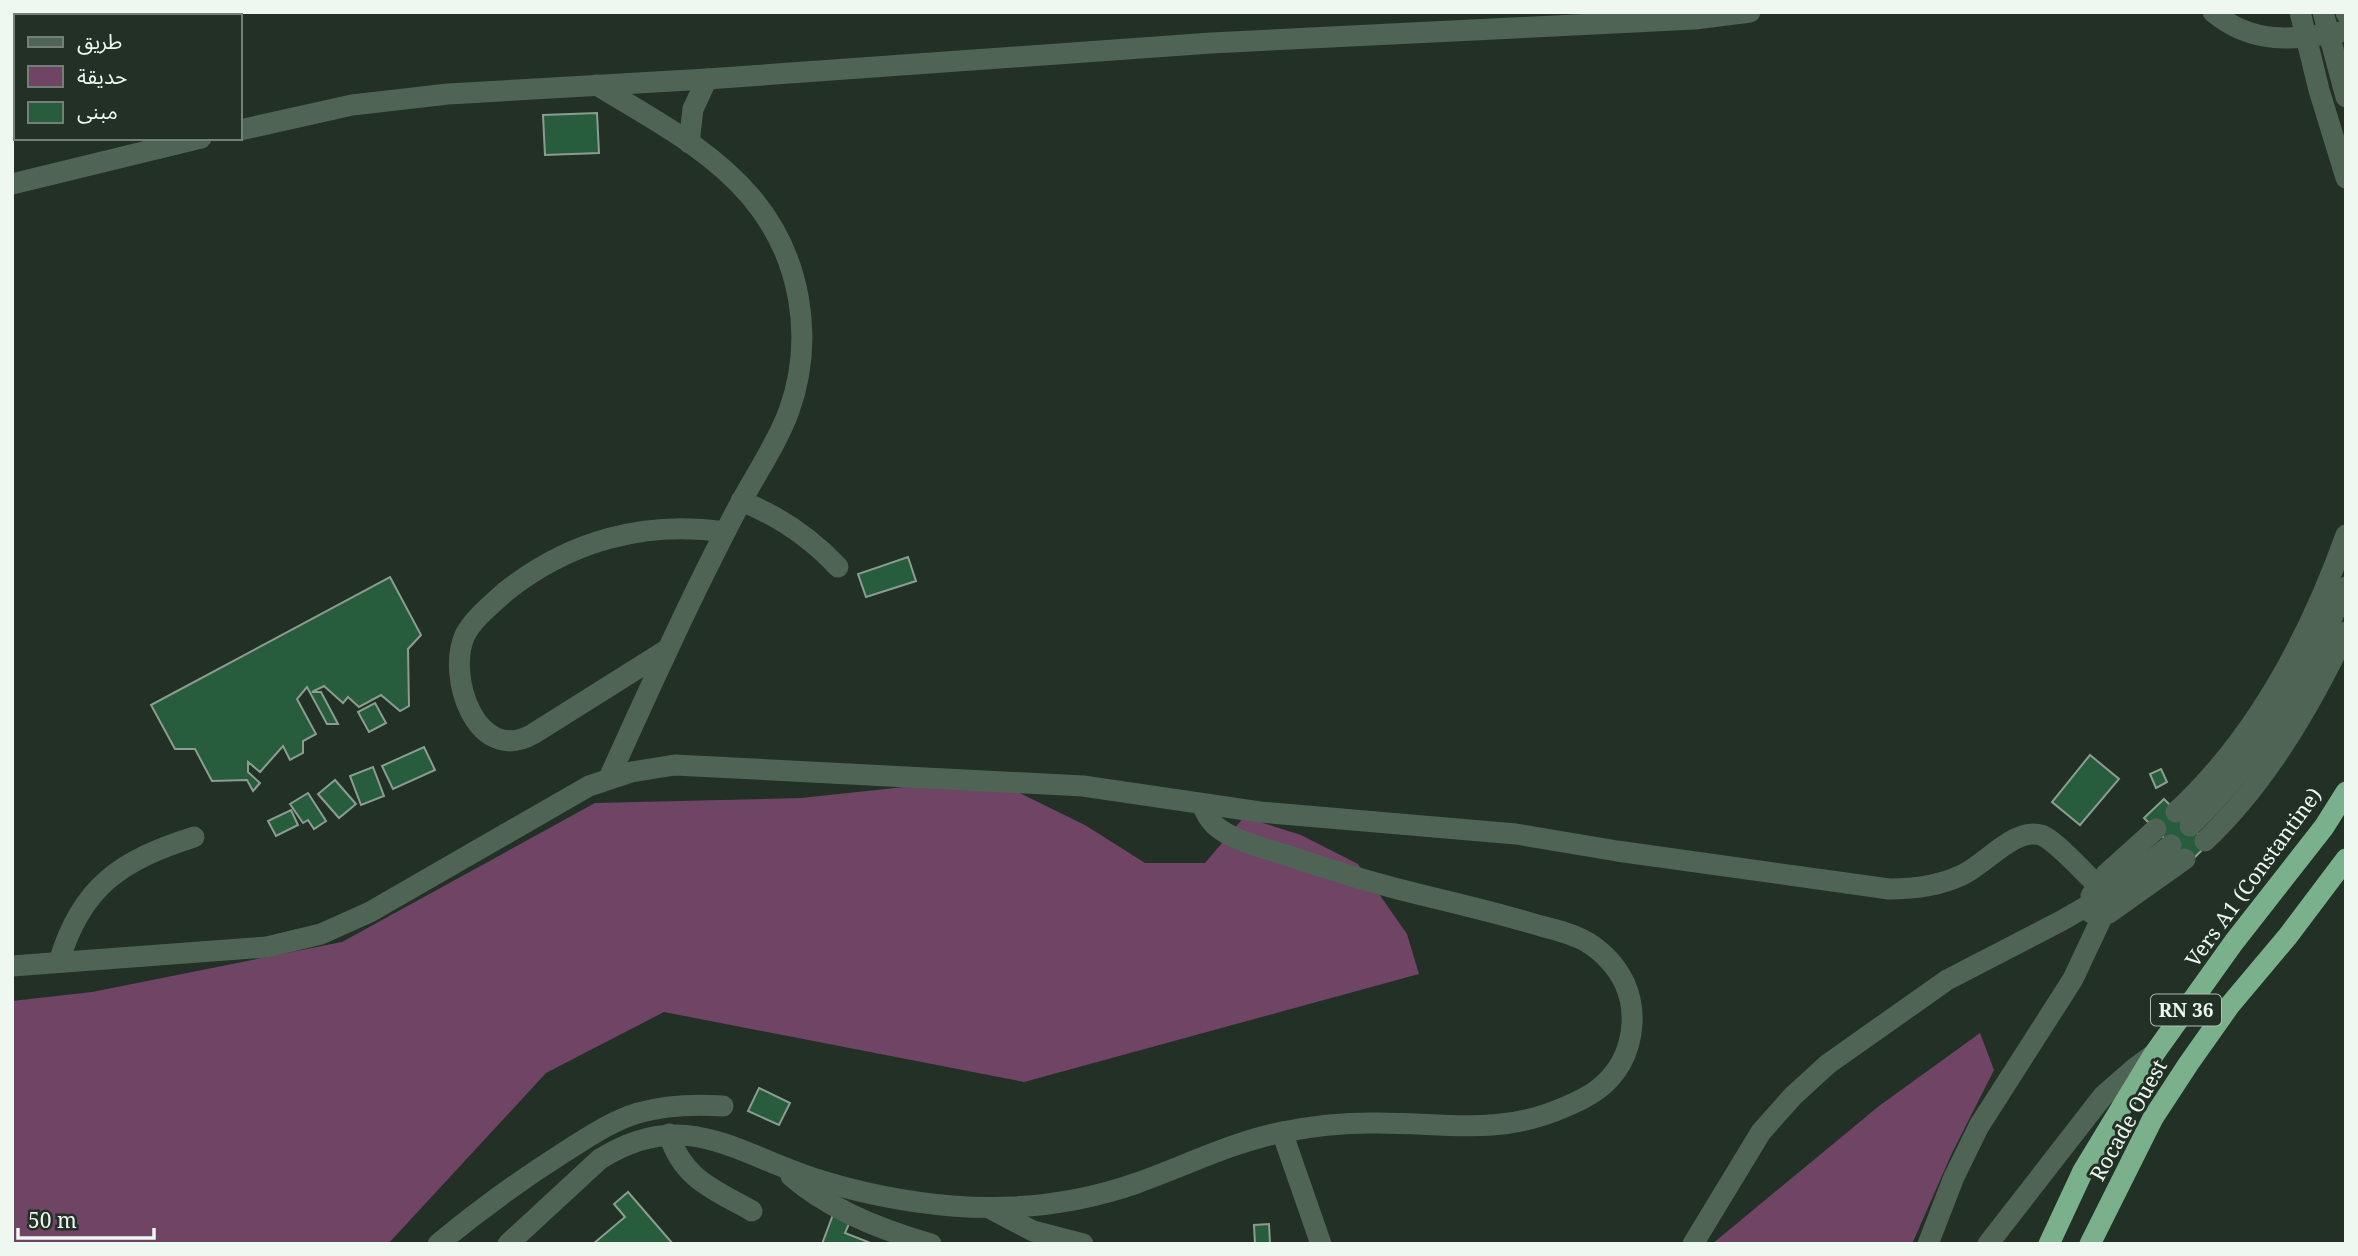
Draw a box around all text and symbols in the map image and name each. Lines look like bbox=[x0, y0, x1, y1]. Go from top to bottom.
legend bbox=[14, 14, 242, 140]
text: طريق bbox=[77, 27, 122, 55]
text: حديقة bbox=[77, 62, 127, 90]
text: مبنى bbox=[77, 97, 118, 125]
street label: Vers A1 (Constantine) bbox=[2178, 782, 2328, 972]
road number: RN 36 bbox=[2151, 994, 2221, 1026]
street label: Rocade Ouest bbox=[2083, 1054, 2173, 1186]
scale bar bbox=[18, 1196, 154, 1240]
text: 50 m bbox=[28, 1206, 77, 1234]

